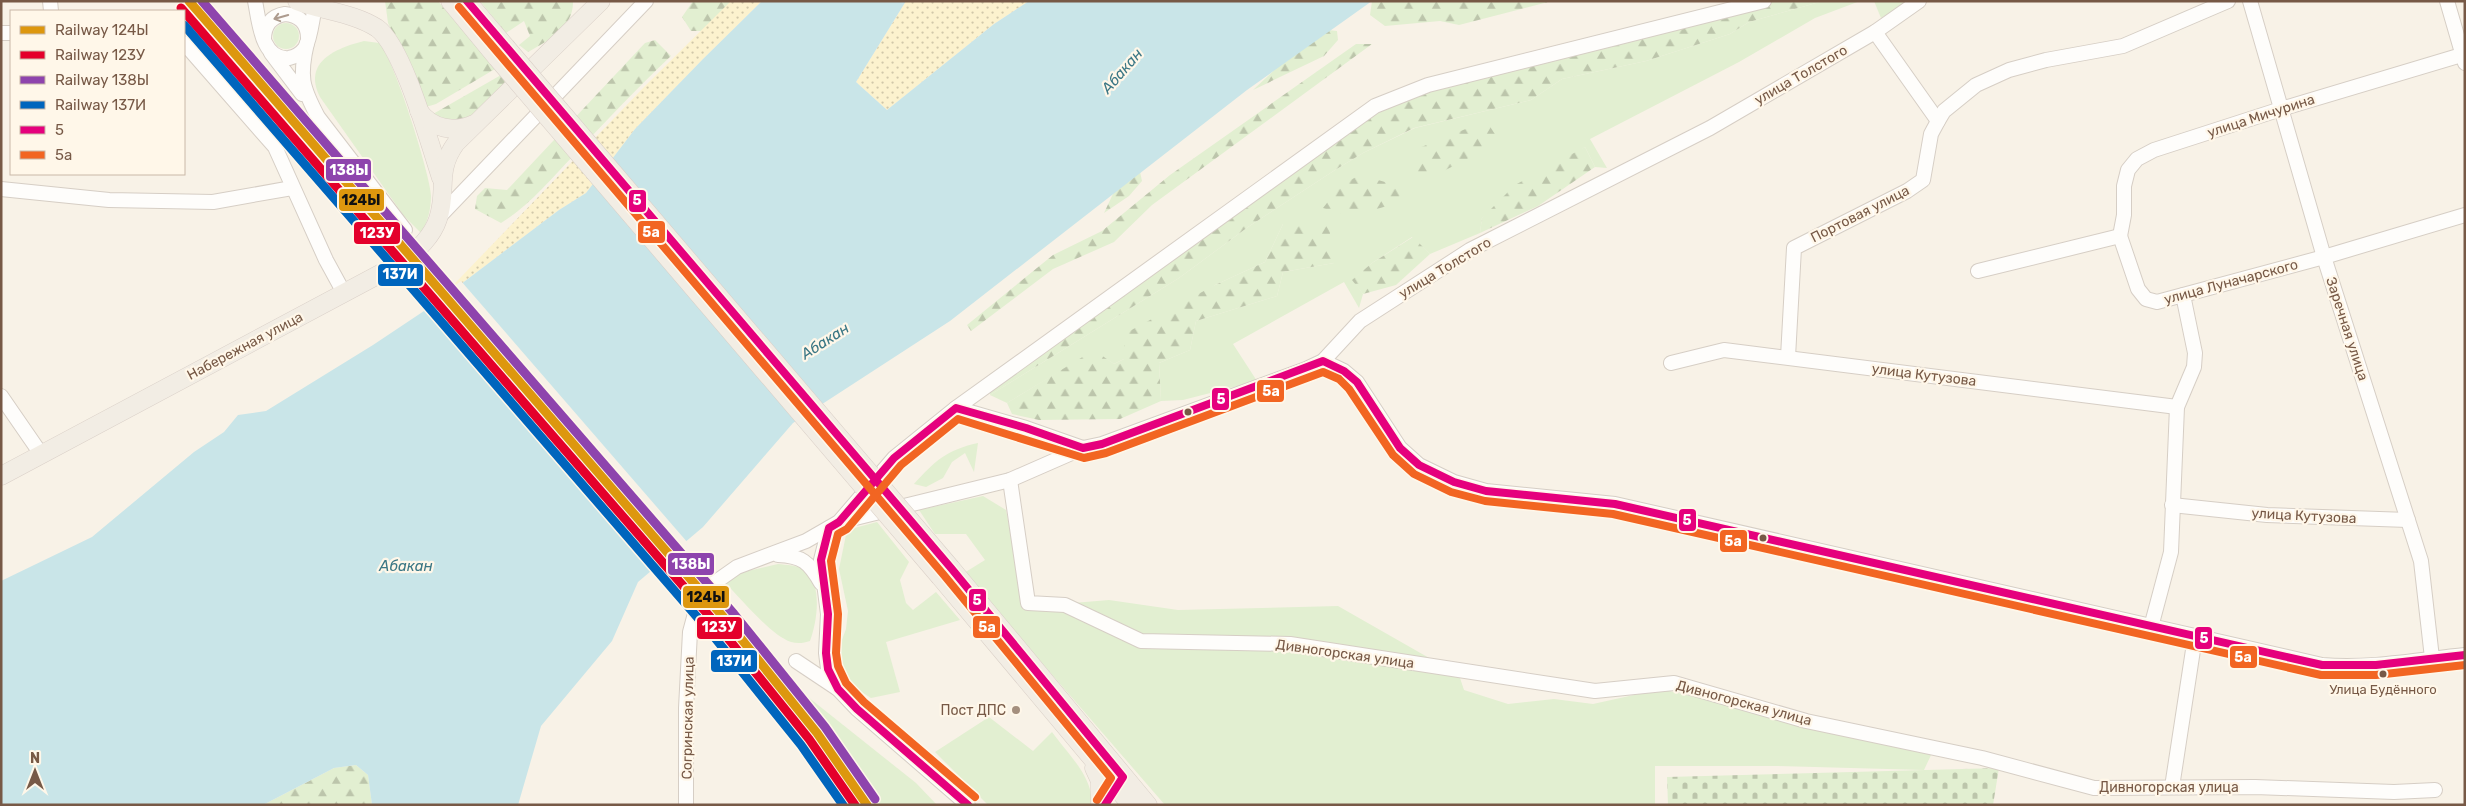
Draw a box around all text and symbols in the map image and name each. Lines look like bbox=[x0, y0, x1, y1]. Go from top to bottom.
legend bbox=[10, 10, 185, 175]
one-way arrow bbox=[273, 12, 289, 22]
text: Railway 124Ы bbox=[55, 21, 149, 39]
street label: улица Толстого bbox=[1751, 41, 1851, 109]
water label: Абакан bbox=[1097, 45, 1146, 98]
text: Railway 123У bbox=[55, 46, 145, 64]
text: Railway 138Ы bbox=[55, 71, 149, 89]
street label: улица Мичурина bbox=[2205, 91, 2317, 141]
text: Railway 137И bbox=[55, 96, 146, 114]
text: 5 bbox=[55, 121, 64, 139]
text: 5а bbox=[55, 146, 72, 164]
line badge: 138Ы bbox=[325, 158, 372, 182]
text: 138Ы bbox=[330, 162, 368, 179]
street label: Портовая улица bbox=[1808, 182, 1912, 246]
line badge: 124Ы bbox=[338, 188, 385, 212]
line badge: 5 bbox=[628, 189, 647, 213]
text: 124Ы bbox=[342, 192, 380, 209]
text: 5 bbox=[632, 192, 642, 209]
line badge: 5а bbox=[637, 220, 666, 244]
line badge: 123У bbox=[353, 221, 401, 245]
text: 5а bbox=[642, 224, 660, 241]
text: 123У bbox=[360, 225, 395, 242]
street label: улица Толстого bbox=[1396, 234, 1494, 302]
street label: улица Луначарского bbox=[2162, 256, 2300, 308]
line badge: 137И bbox=[377, 263, 424, 287]
text: 137И bbox=[382, 266, 418, 283]
street label: Заречная улица bbox=[2322, 275, 2372, 383]
street label: Набережная улица bbox=[184, 308, 306, 384]
water label: Абакан bbox=[797, 319, 852, 364]
street label: улица Кутузова bbox=[1871, 360, 1977, 390]
line badge: 5а bbox=[1256, 379, 1285, 403]
text: 5а bbox=[1262, 383, 1280, 400]
line badge: 5 bbox=[1211, 387, 1230, 411]
text: 5 bbox=[1216, 391, 1226, 408]
unlabelled marker bbox=[1183, 407, 1193, 417]
street label: улица Кутузова bbox=[2251, 505, 2357, 527]
line badge: 5 bbox=[1678, 508, 1697, 532]
text: 5 bbox=[1682, 512, 1692, 529]
line badge: 5а bbox=[1719, 529, 1748, 553]
text: 5а bbox=[1724, 533, 1742, 550]
unlabelled marker bbox=[1758, 533, 1768, 543]
line badge: 138Ы bbox=[667, 552, 715, 576]
text: 138Ы bbox=[672, 556, 710, 573]
water label: Абакан bbox=[378, 557, 433, 575]
line badge: 124Ы bbox=[682, 585, 730, 609]
line badge: 5 bbox=[968, 588, 987, 612]
text: 124Ы bbox=[687, 589, 725, 606]
text: 5 bbox=[972, 592, 982, 609]
line badge: 5а bbox=[972, 615, 1001, 639]
line badge: 123У bbox=[696, 616, 743, 640]
text: 123У bbox=[702, 619, 737, 636]
text: 5а bbox=[978, 619, 996, 636]
line badge: 5 bbox=[2194, 626, 2213, 650]
text: 5 bbox=[2199, 630, 2209, 647]
street label: Дивногорская улица bbox=[1275, 636, 1415, 672]
line badge: 5а bbox=[2229, 645, 2258, 669]
line badge: 137И bbox=[710, 649, 758, 673]
text: 5а bbox=[2234, 649, 2252, 666]
text: 137И bbox=[716, 653, 752, 670]
street label: Согринская улица bbox=[678, 656, 698, 780]
marker: Улица Будённого bbox=[2378, 669, 2388, 679]
street label: Дивногорская улица bbox=[1674, 677, 1814, 729]
place label: Улица Будённого bbox=[2329, 682, 2437, 697]
place label: Пост ДПС bbox=[940, 702, 1006, 719]
marker: Пост ДПС bbox=[1010, 704, 1022, 716]
north arrow bbox=[10, 746, 60, 796]
text: N bbox=[30, 750, 40, 767]
street label: Дивногорская улица bbox=[2099, 779, 2239, 796]

